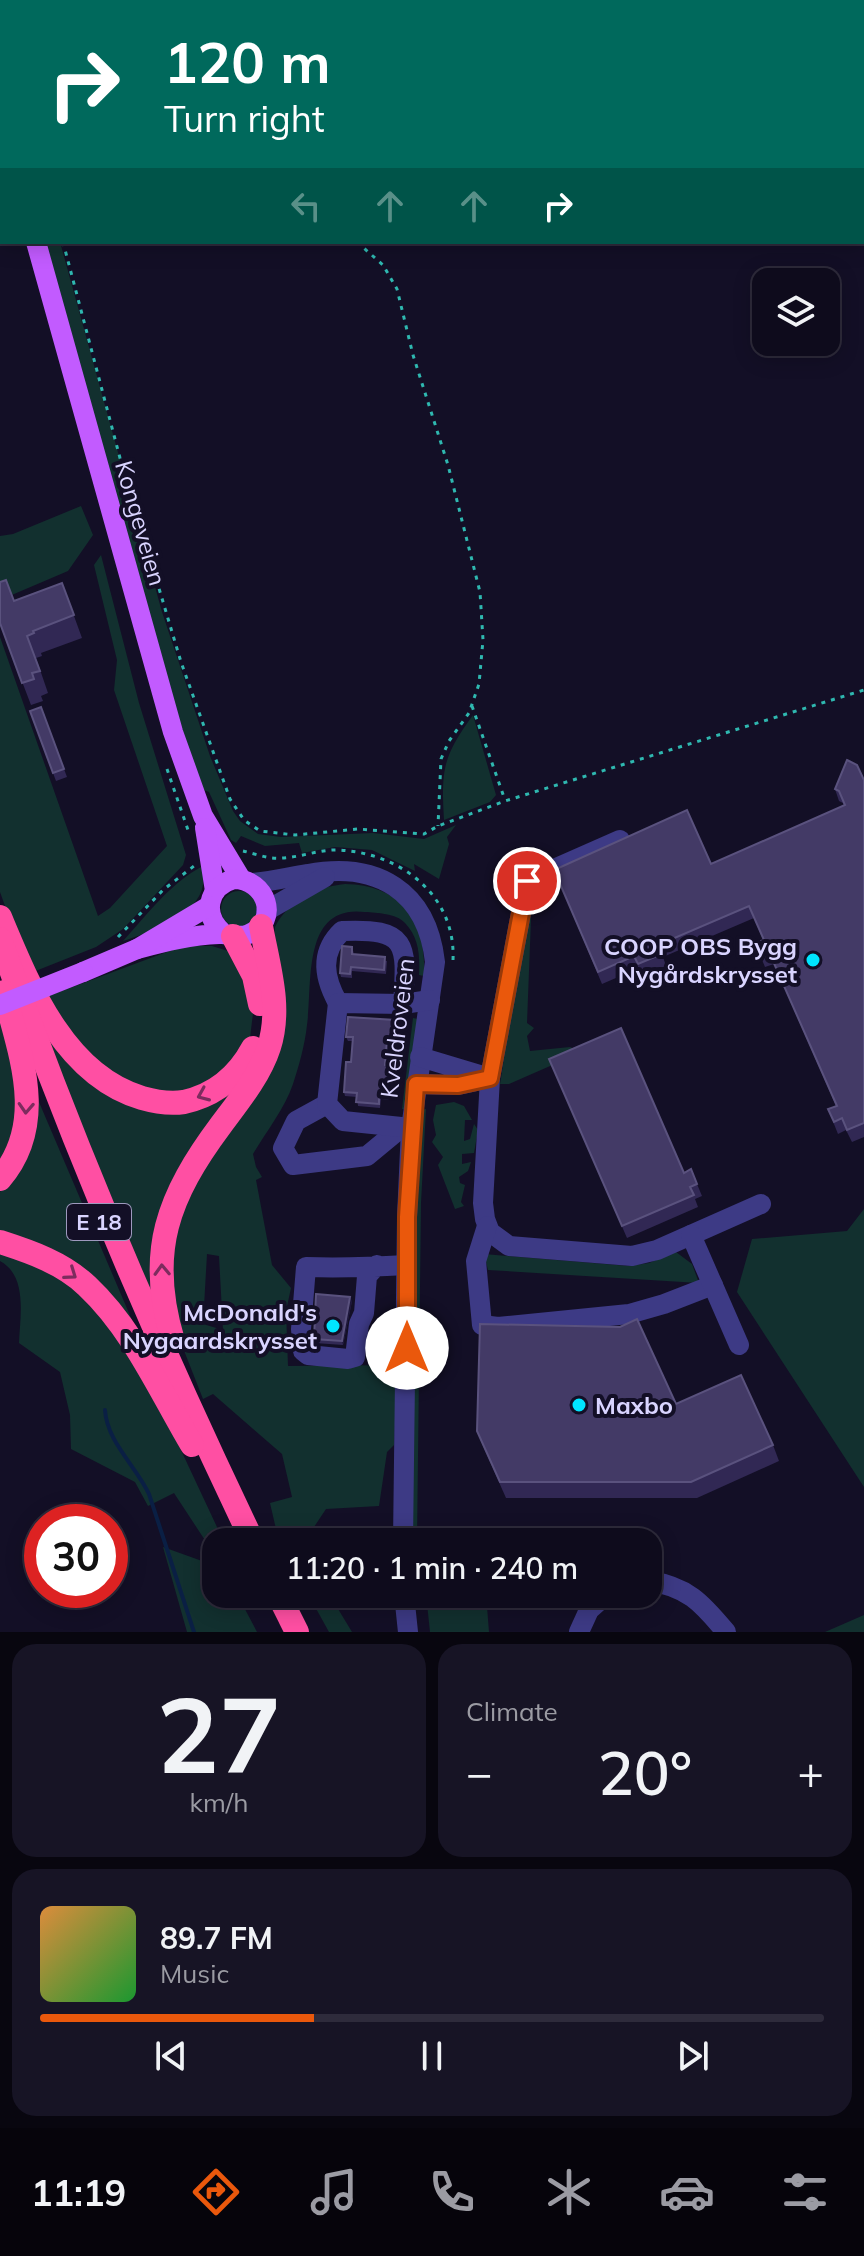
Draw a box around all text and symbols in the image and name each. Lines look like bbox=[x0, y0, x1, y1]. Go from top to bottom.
text: 120 m bbox=[164, 27, 331, 97]
icon: right bbox=[32, 32, 136, 136]
text: Turn right bbox=[164, 96, 325, 141]
icon: left bbox=[284, 184, 328, 228]
icon: ahead bbox=[368, 184, 412, 228]
icon: ahead bbox=[452, 184, 496, 228]
icon: right bbox=[536, 184, 580, 228]
map controls bbox=[752, 268, 840, 356]
button: layers bbox=[752, 268, 840, 356]
street label: Kongeveien bbox=[109, 457, 173, 589]
pin bbox=[493, 847, 561, 915]
icon: arrive bbox=[505, 859, 549, 903]
place label: COOP OBS Bygg Nygårdskrysset bbox=[604, 931, 797, 989]
marker: COOP OBS Bygg Nygårdskrysset bbox=[804, 951, 822, 969]
street label: Kveldroveien bbox=[374, 956, 420, 1100]
one-way arrow bbox=[197, 1086, 211, 1102]
one-way arrow bbox=[18, 1102, 35, 1115]
road number: E 18 bbox=[67, 1204, 131, 1240]
one-way arrow bbox=[153, 1263, 170, 1276]
one-way arrow bbox=[62, 1264, 76, 1279]
place label: McDonald's Nygaardskrysset bbox=[123, 1297, 317, 1355]
position arrow bbox=[365, 1306, 449, 1390]
marker: McDonald's Nygaardskrysset bbox=[324, 1317, 342, 1335]
place label: Maxbo bbox=[595, 1390, 673, 1420]
marker: Maxbo bbox=[570, 1396, 588, 1414]
speed limit sign: 30 bbox=[24, 1504, 128, 1608]
text: 11:20 · 1 min · 240 m bbox=[286, 1549, 578, 1587]
text: 27 bbox=[157, 1668, 281, 1799]
text: Climate bbox=[466, 1695, 558, 1728]
text: 20° bbox=[598, 1735, 692, 1810]
text: − bbox=[466, 1745, 492, 1800]
text: + bbox=[798, 1745, 824, 1800]
text: km/h bbox=[190, 1786, 248, 1819]
text: 89.7 FM bbox=[160, 1919, 273, 1957]
text: Music bbox=[160, 1957, 229, 1990]
icon: previous bbox=[149, 2034, 193, 2078]
icon: pause bbox=[410, 2034, 454, 2078]
icon: next bbox=[671, 2034, 715, 2078]
icon: directions bbox=[188, 2164, 244, 2220]
icon: music bbox=[306, 2164, 362, 2220]
icon: phone bbox=[424, 2164, 480, 2220]
icon: climate bbox=[541, 2164, 597, 2220]
icon: car bbox=[659, 2164, 715, 2220]
icon: filters bbox=[777, 2164, 833, 2220]
text: 11:19 bbox=[31, 2170, 126, 2215]

